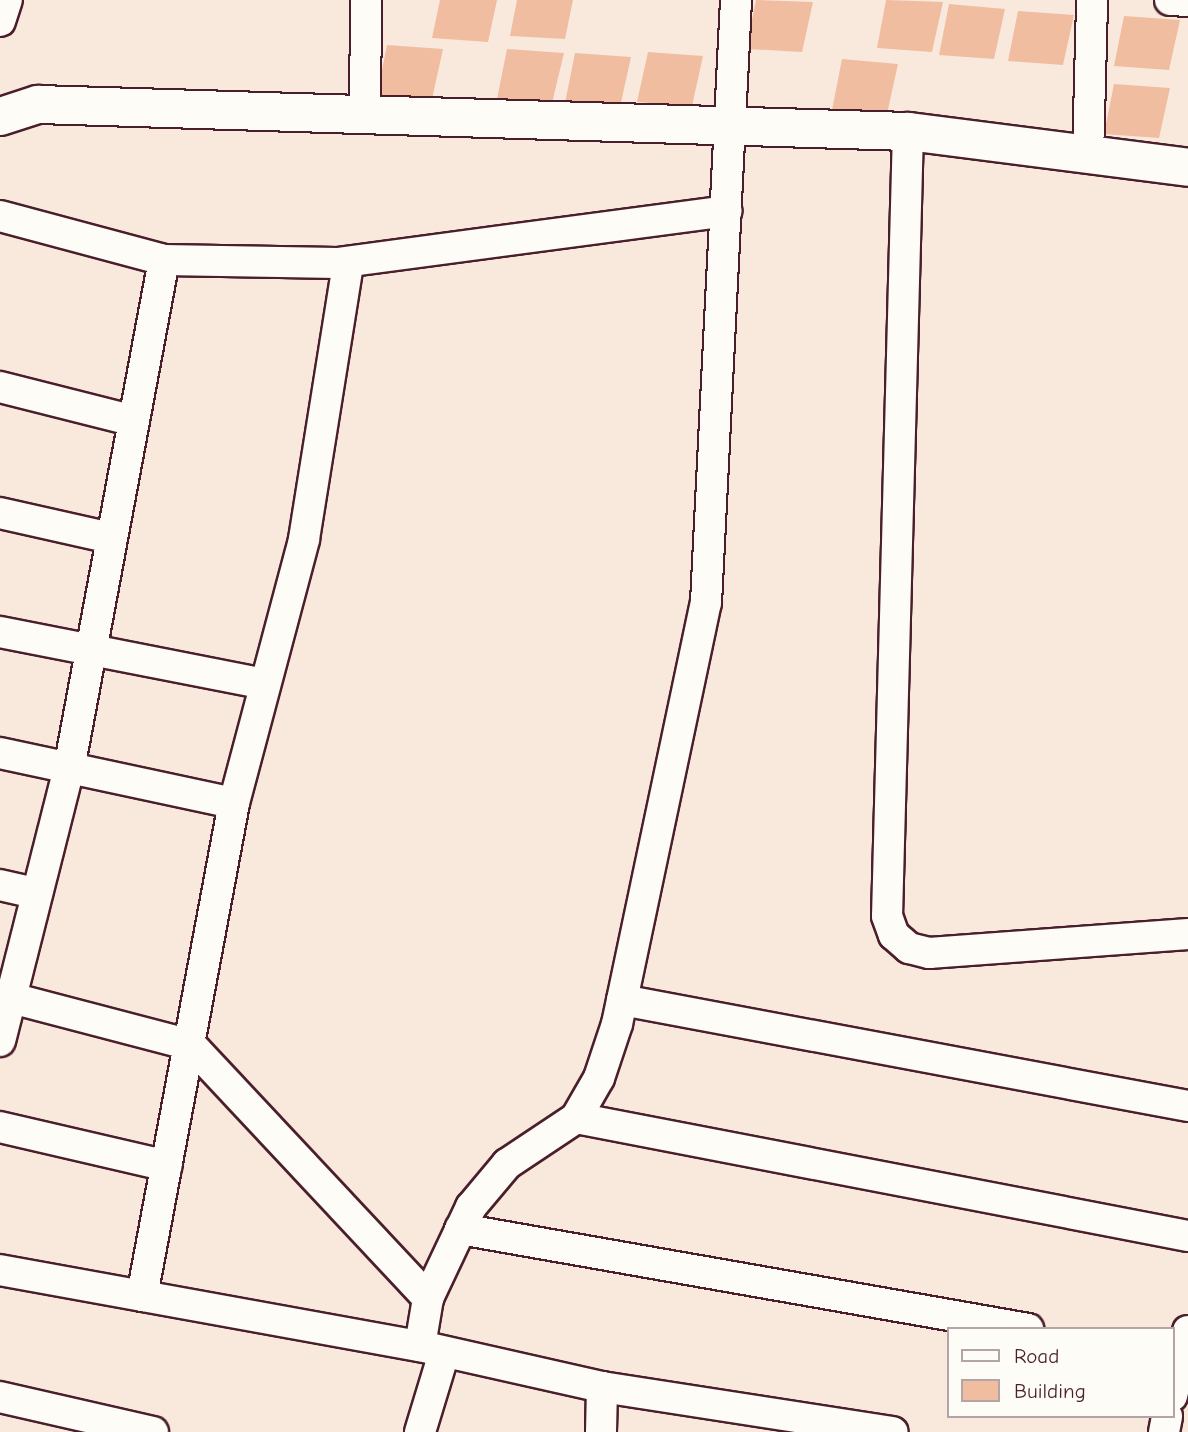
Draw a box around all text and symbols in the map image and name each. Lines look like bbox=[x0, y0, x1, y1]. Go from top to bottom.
legend bbox=[946, 1327, 1174, 1418]
text: Road bbox=[1014, 1344, 1059, 1368]
text: Building bbox=[1014, 1379, 1086, 1403]

